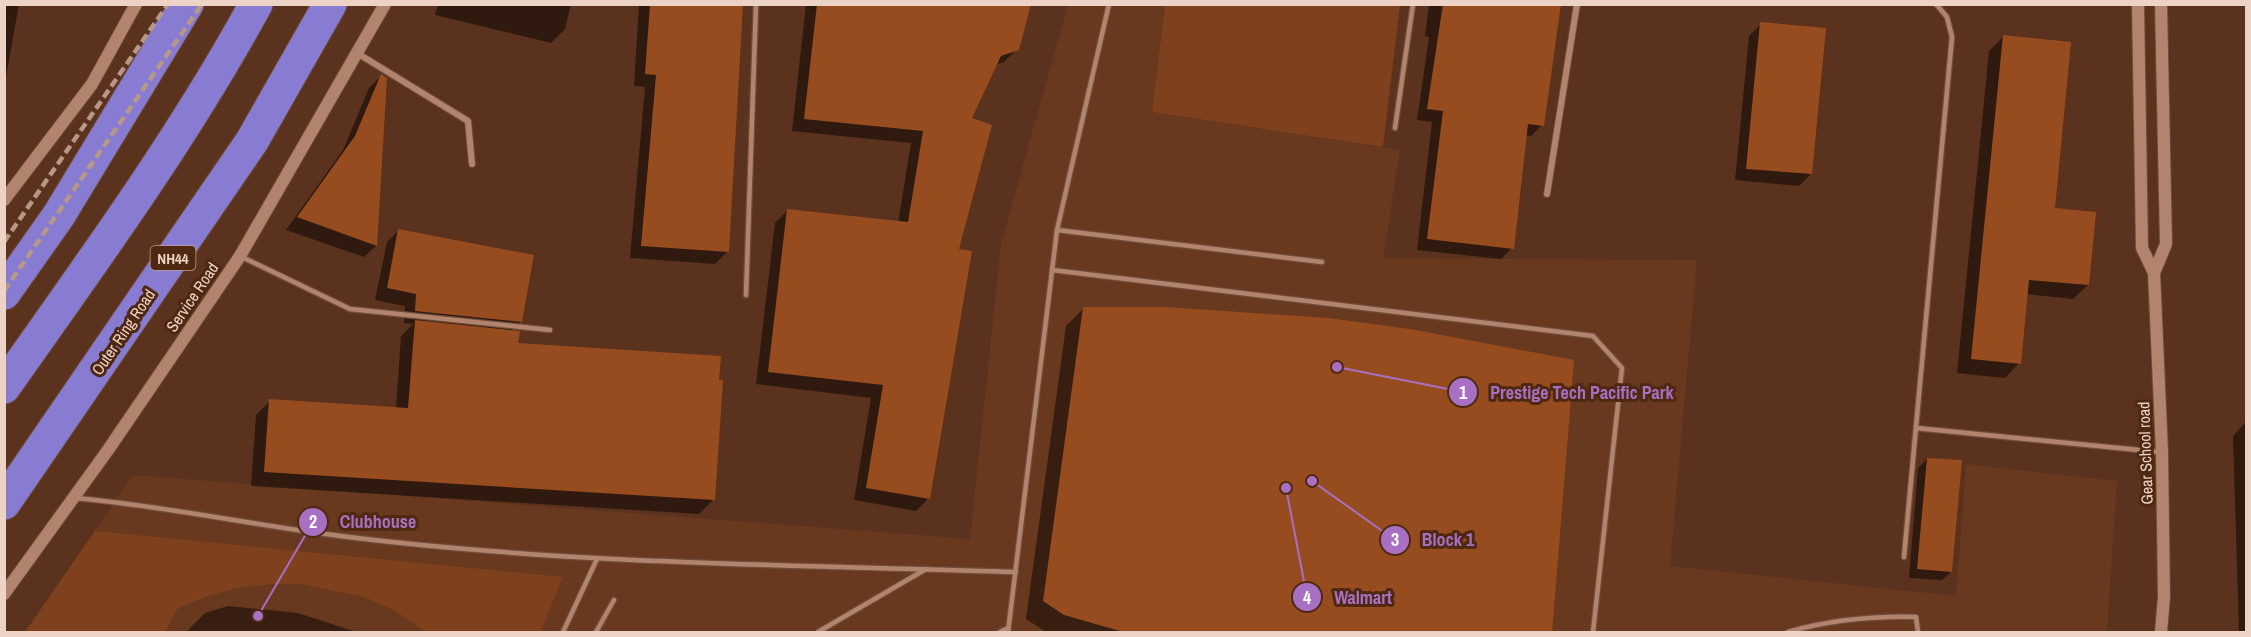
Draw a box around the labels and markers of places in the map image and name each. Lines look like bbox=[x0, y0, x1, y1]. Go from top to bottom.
callout: Prestige Tech Pacific Park bbox=[1448, 374, 1685, 410]
callout: Clubhouse bbox=[298, 504, 428, 540]
callout: Block 1 bbox=[1380, 522, 1486, 558]
callout: Walmart bbox=[1292, 579, 1404, 615]

